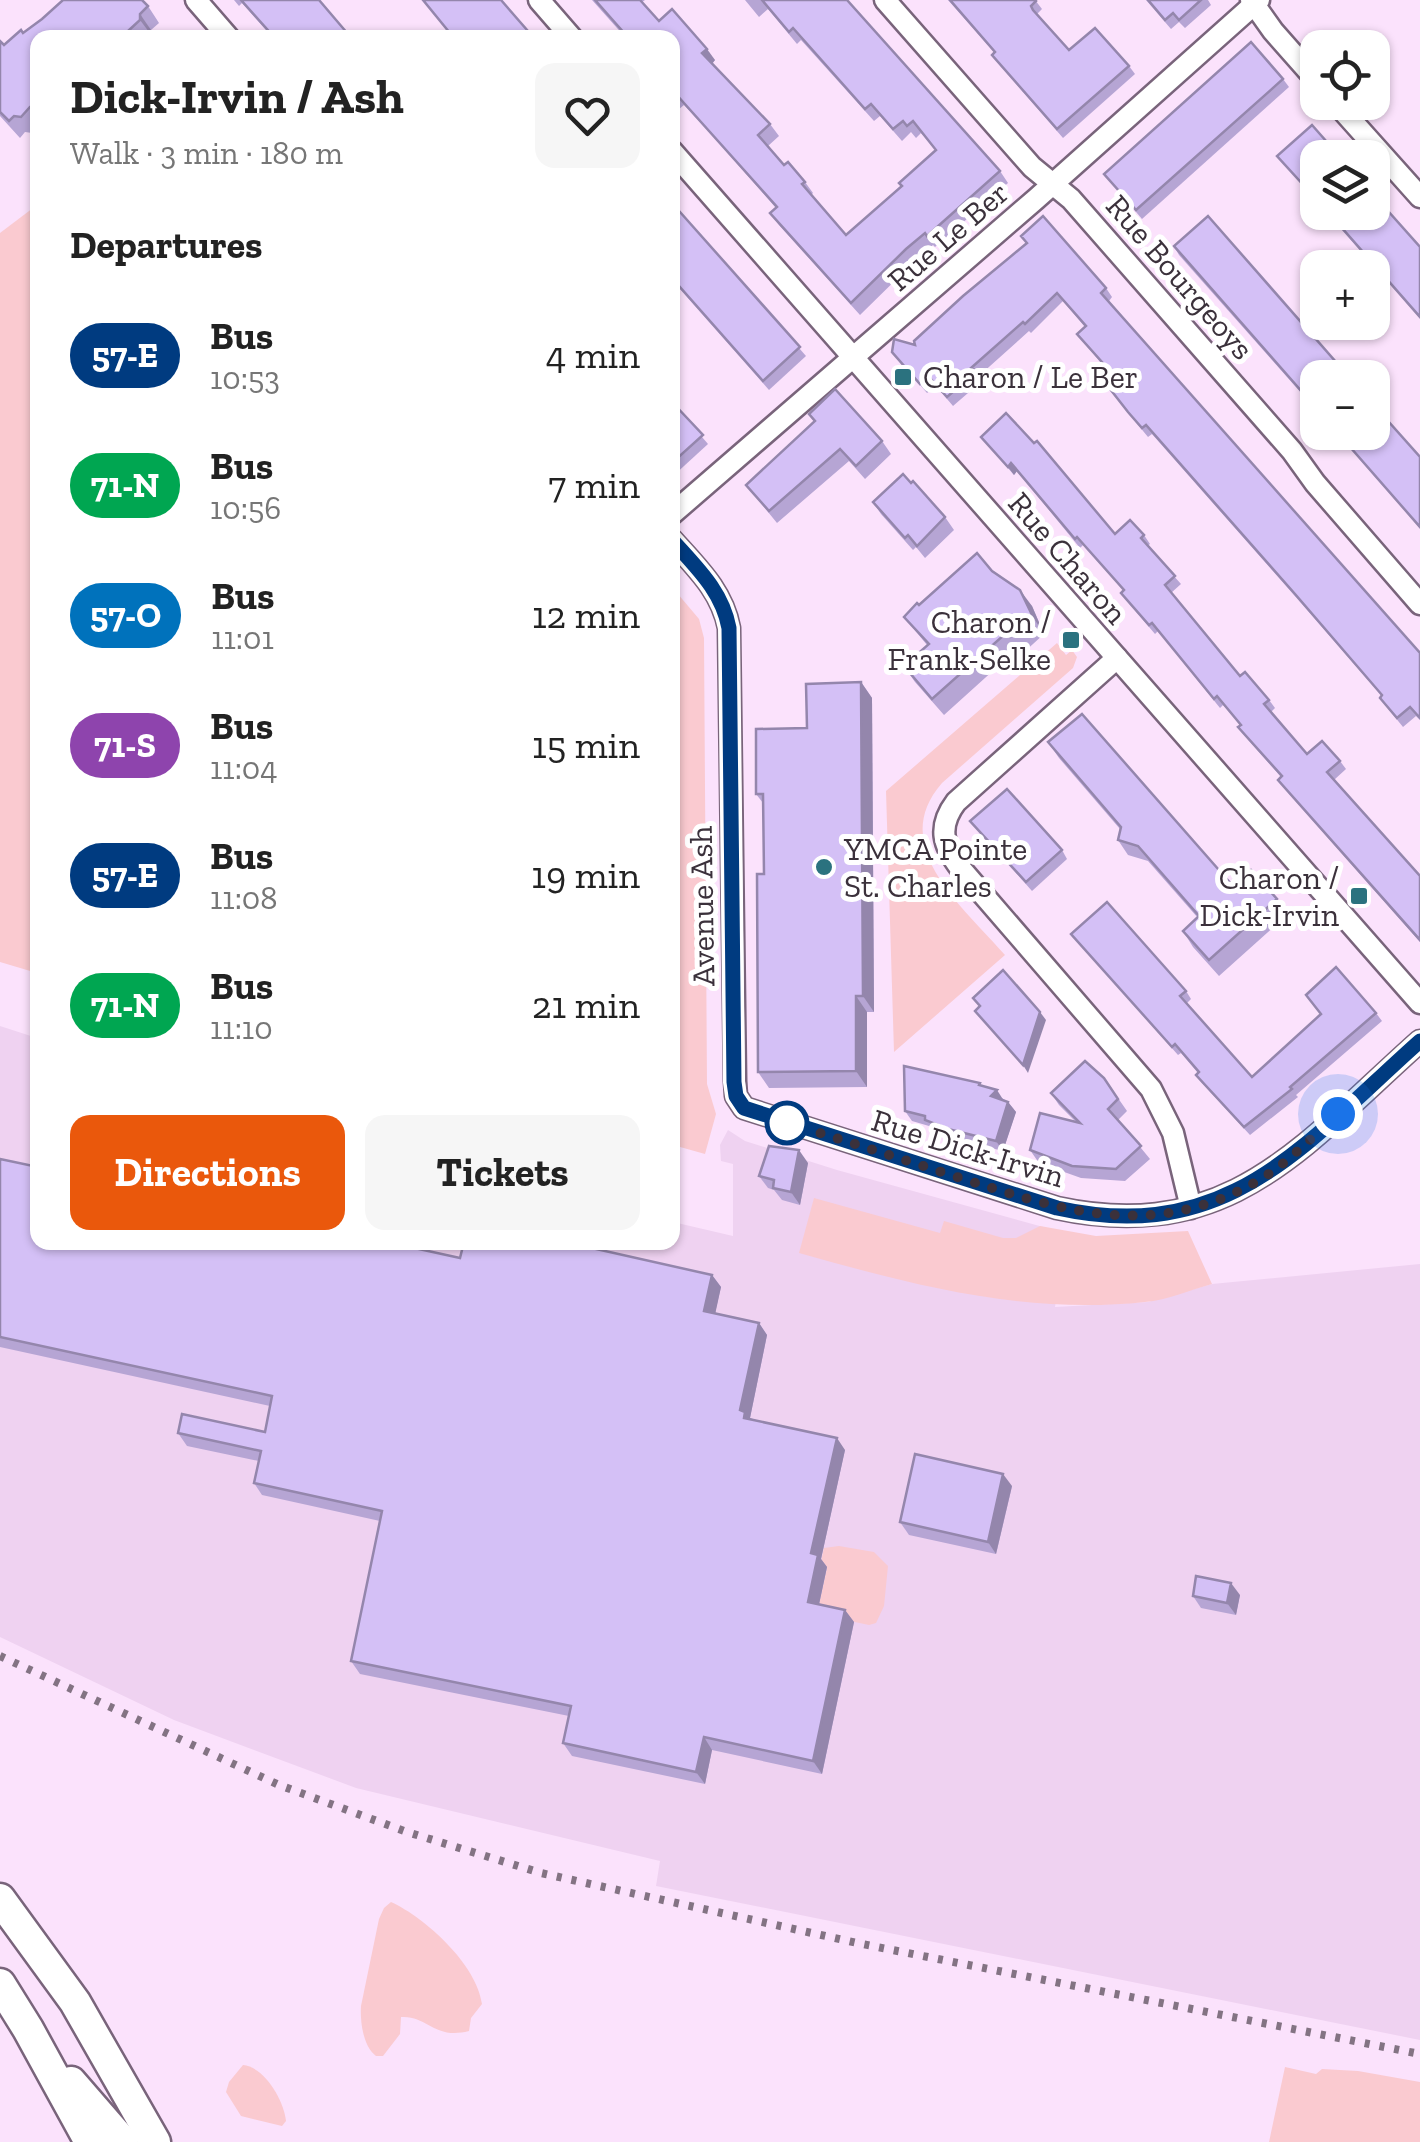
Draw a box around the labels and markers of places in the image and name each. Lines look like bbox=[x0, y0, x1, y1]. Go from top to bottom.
place label: Charon / Le Ber bbox=[923, 358, 1138, 396]
marker: Charon / Le Ber bbox=[892, 366, 914, 388]
place label: Charon / Frank-Selke bbox=[888, 603, 1051, 678]
marker: Charon / Frank-Selke bbox=[1060, 629, 1082, 651]
place label: YMCA Pointe St. Charles bbox=[843, 830, 1027, 905]
marker: YMCA Pointe St. Charles bbox=[813, 856, 835, 878]
place label: Charon / Dick-Irvin bbox=[1200, 859, 1340, 934]
marker: Charon / Dick-Irvin bbox=[1348, 885, 1370, 907]
unlabelled marker bbox=[766, 1102, 808, 1144]

